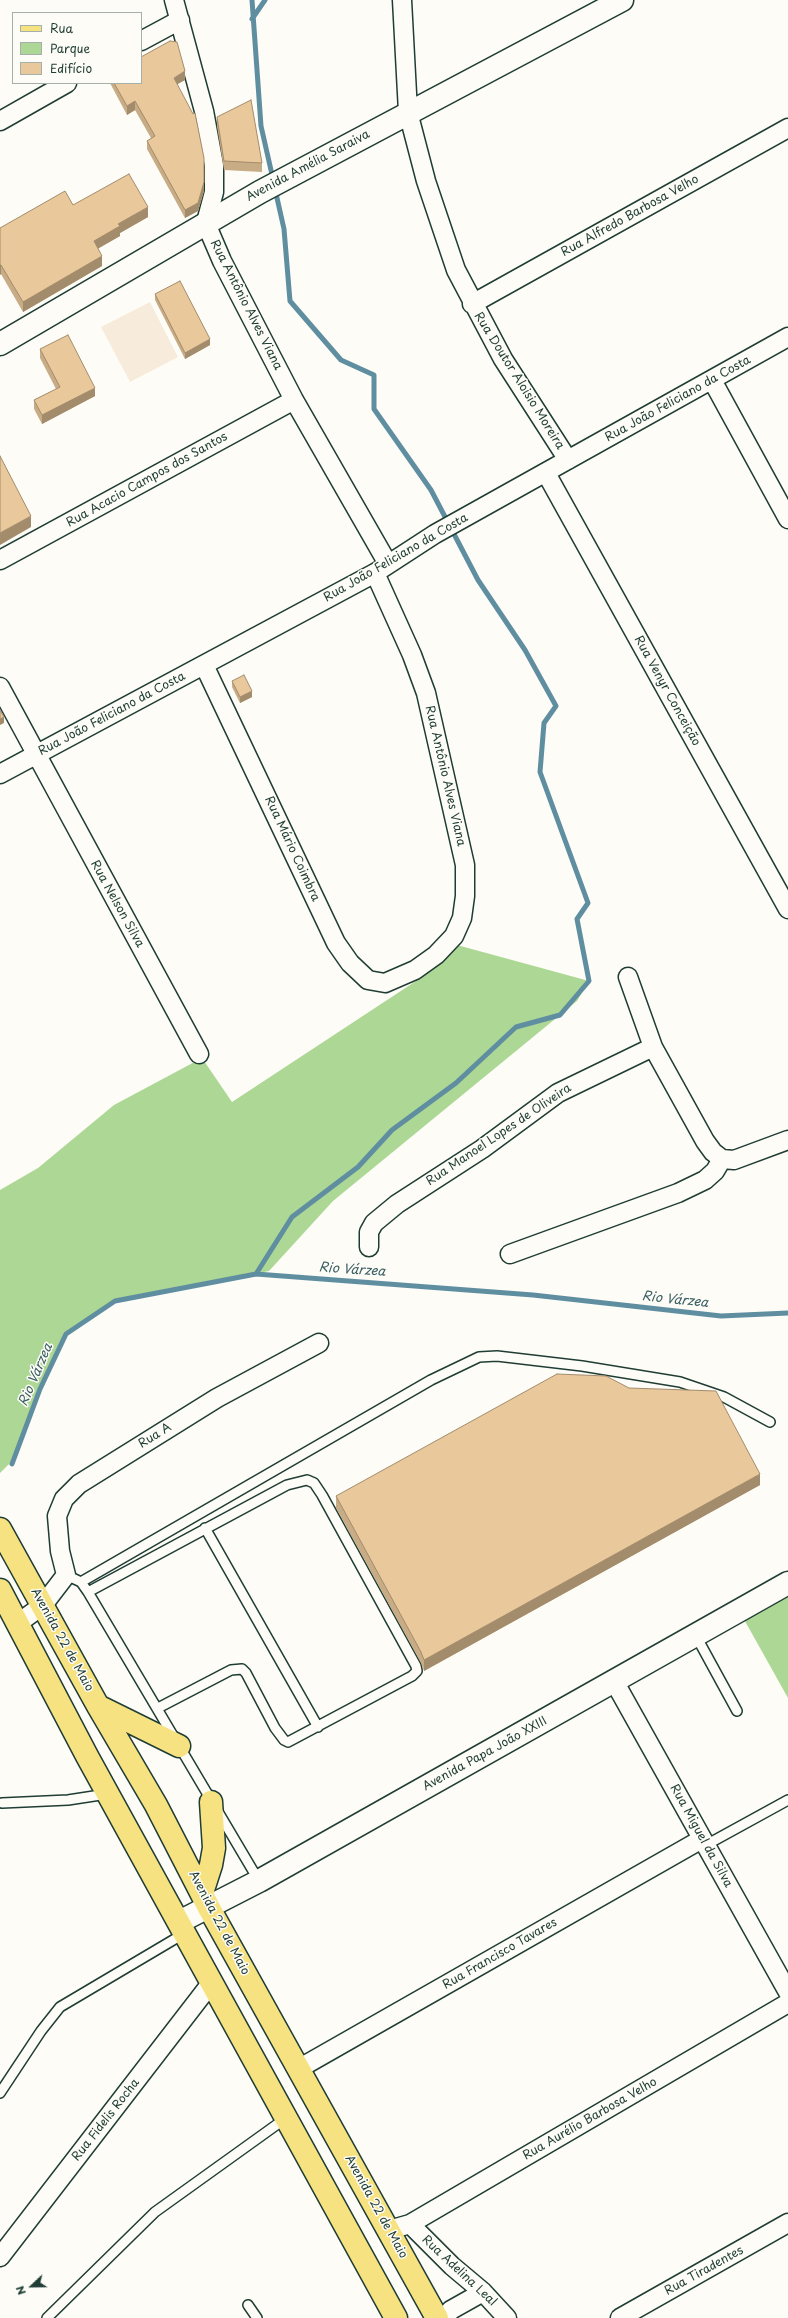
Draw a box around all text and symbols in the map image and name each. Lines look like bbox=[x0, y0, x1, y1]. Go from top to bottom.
legend bbox=[12, 12, 142, 84]
text: Rua bbox=[50, 19, 73, 37]
text: Parque bbox=[50, 39, 90, 57]
text: Edifício bbox=[50, 59, 92, 77]
street label: Avenida Amélia Saraiva bbox=[244, 127, 372, 205]
street label: Rua Alfredo Barbosa Velho bbox=[559, 172, 701, 260]
street label: Rua Antônio Alves Viana bbox=[207, 238, 285, 372]
street label: Rua Doutor Aloisio Moreira bbox=[471, 310, 567, 452]
street label: Rua João Feliciano da Costa bbox=[603, 353, 753, 445]
street label: Rua Acacio Campos dos Santos bbox=[64, 430, 230, 530]
street label: Rua João Feliciano da Costa bbox=[321, 511, 471, 605]
street label: Rua Venyr Conceição bbox=[631, 634, 703, 748]
street label: Rua João Feliciano da Costa bbox=[36, 669, 188, 759]
street label: Rua Antônio Alves Viana bbox=[422, 704, 468, 848]
street label: Rua Mário Coimbra bbox=[261, 794, 323, 904]
street label: Rua Nelson Silva bbox=[87, 858, 147, 950]
street label: Rua Manoel Lopes de Oliveira bbox=[424, 1081, 574, 1189]
water label: Rio Várzea bbox=[318, 1260, 386, 1280]
water label: Rio Várzea bbox=[641, 1289, 709, 1311]
water label: Rio Várzea bbox=[16, 1341, 56, 1409]
street label: Rua A bbox=[136, 1420, 174, 1452]
street label: Avenida 22 de Maio bbox=[28, 1586, 96, 1694]
street label: Avenida Papa João XXIII bbox=[421, 1714, 549, 1794]
street label: Rua Miguel da Silva bbox=[667, 1782, 735, 1890]
street label: Avenida 22 de Maio bbox=[185, 1869, 253, 1977]
street label: Rua Francisco Tavares bbox=[440, 1915, 560, 1993]
street label: Rua Aurélio Barbosa Velho bbox=[520, 2075, 660, 2163]
street label: Rua Fidelis Rocha bbox=[69, 2076, 143, 2164]
street label: Avenida 22 de Maio bbox=[342, 2153, 410, 2261]
street label: Rua Adelina Leal bbox=[419, 2233, 499, 2309]
street label: Rua Tiradentes bbox=[662, 2243, 746, 2299]
north arrow bbox=[12, 2266, 52, 2306]
text: N bbox=[11, 2283, 30, 2298]

